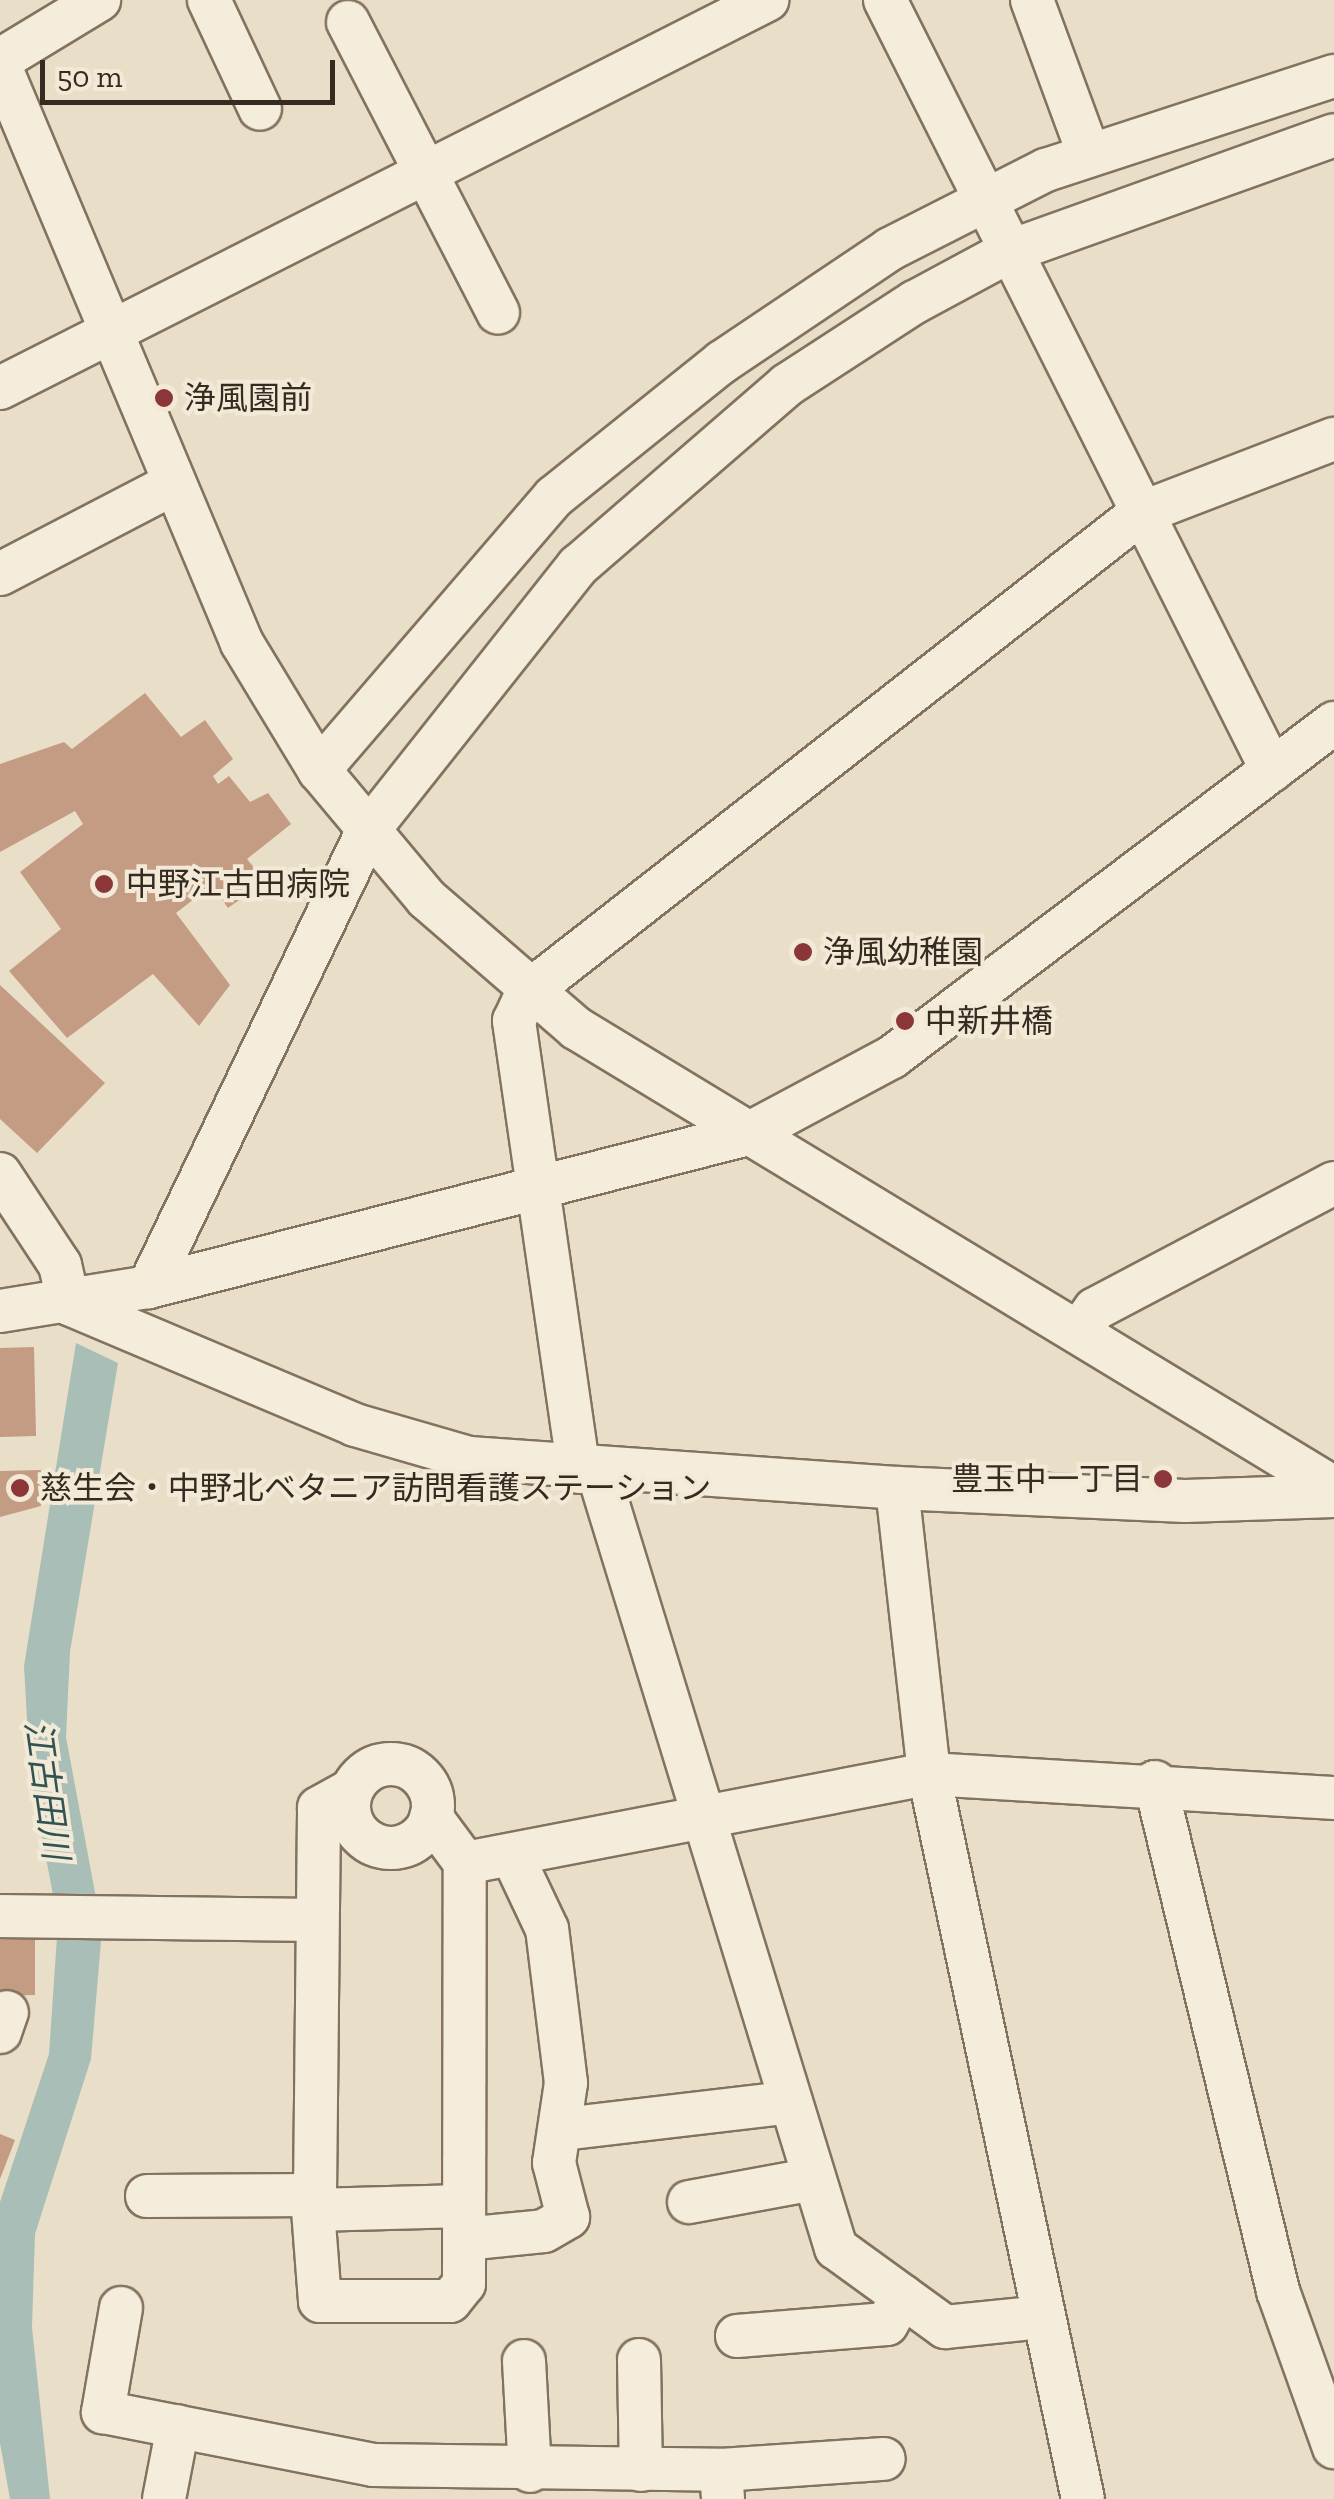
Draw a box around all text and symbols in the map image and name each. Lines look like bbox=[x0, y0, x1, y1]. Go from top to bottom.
scale bar bbox=[45, 40, 340, 102]
text: 50 m bbox=[57, 59, 122, 95]
place label: 浄風園前 bbox=[184, 379, 312, 417]
marker: 浄風園前 bbox=[153, 387, 175, 409]
place label: 中野江古田病院 bbox=[126, 865, 350, 903]
marker: 中野江古田病院 bbox=[91, 871, 117, 897]
place label: 浄風幼稚園 bbox=[823, 933, 983, 971]
marker: 浄風幼稚園 bbox=[792, 941, 814, 963]
place label: 中新井橋 bbox=[925, 1002, 1053, 1040]
marker: 中新井橋 bbox=[894, 1010, 916, 1032]
place label: 豊玉中一丁目 bbox=[951, 1460, 1143, 1498]
marker: 豊玉中一丁目 bbox=[1152, 1468, 1174, 1490]
place label: 慈生会・中野北ベタニア訪問看護ステーション bbox=[40, 1469, 712, 1507]
marker: 慈生会・中野北ベタニア訪問看護ステーション bbox=[9, 1477, 31, 1499]
water label: 江古田川 bbox=[16, 1718, 78, 1862]

